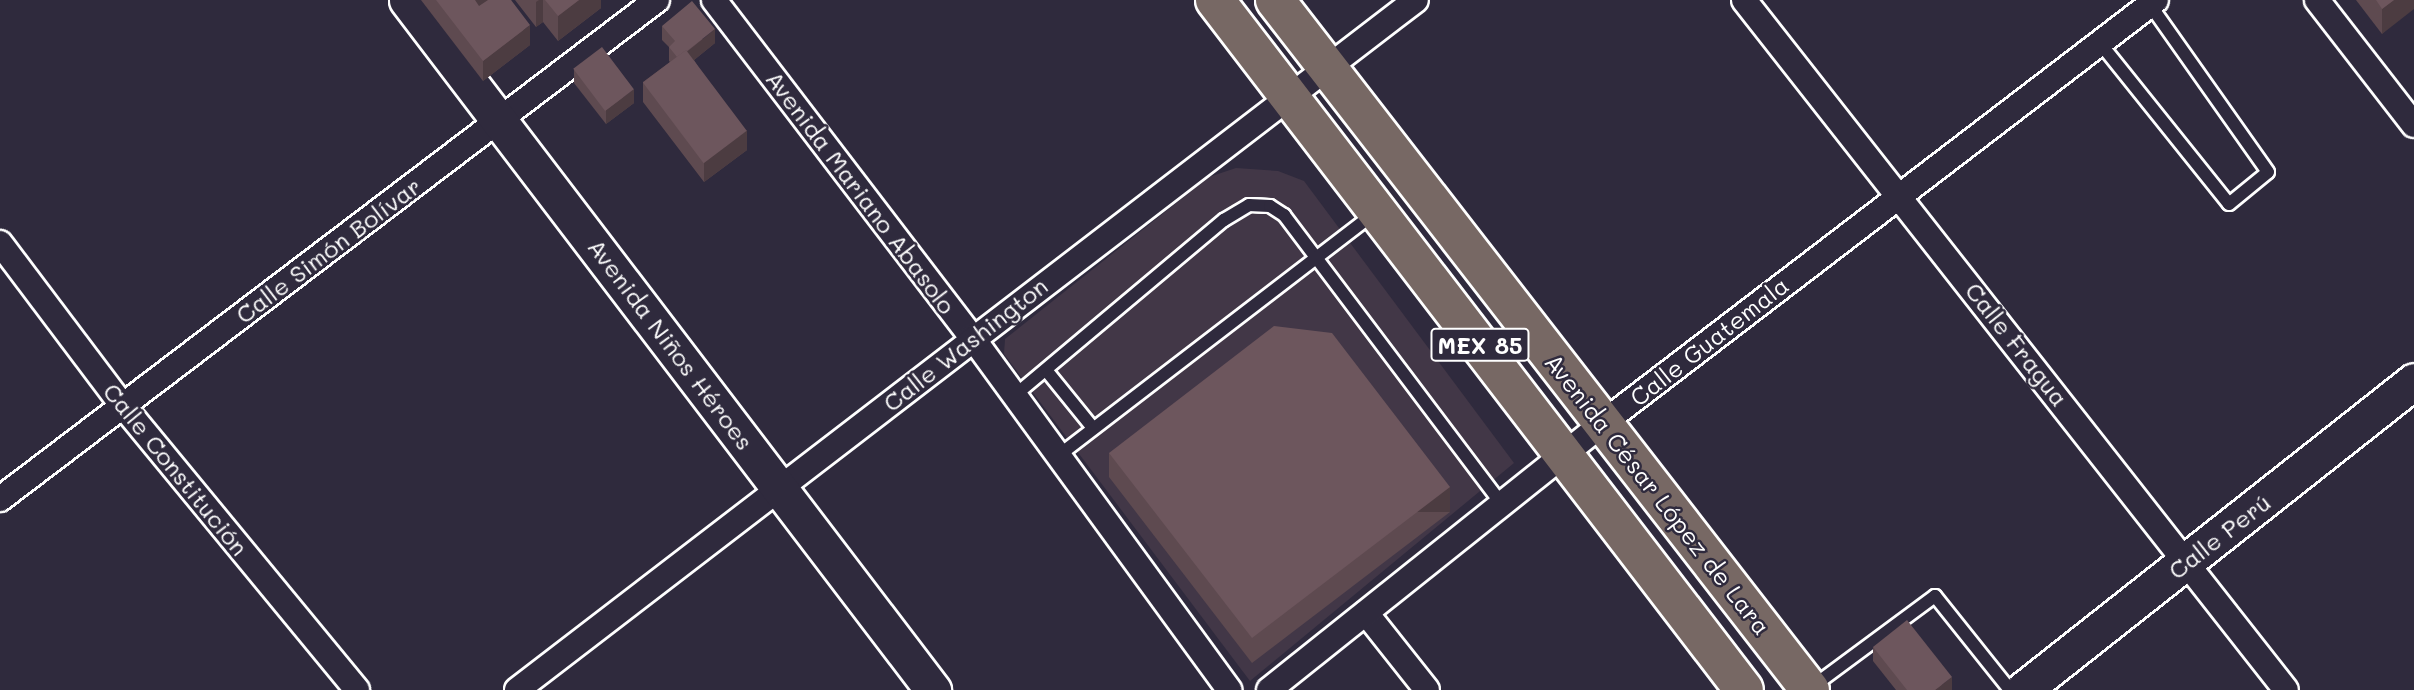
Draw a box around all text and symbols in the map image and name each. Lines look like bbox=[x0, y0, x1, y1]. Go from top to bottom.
street label: Avenida Mariano Abasolo bbox=[760, 65, 962, 319]
street label: Calle Simón Bolívar bbox=[230, 171, 426, 329]
street label: Avenida Niños Héroes bbox=[582, 233, 760, 455]
street label: Calle Guatemala bbox=[1624, 270, 1794, 412]
street label: Calle Washington bbox=[877, 271, 1053, 417]
street label: Calle Fragua bbox=[1960, 276, 2074, 412]
road number: MEX 85 bbox=[1429, 326, 1531, 364]
street label: Avenida César López de Lara bbox=[1539, 348, 1777, 640]
street label: Calle Constitución bbox=[98, 377, 254, 561]
street label: Calle Perú bbox=[2162, 487, 2276, 585]

